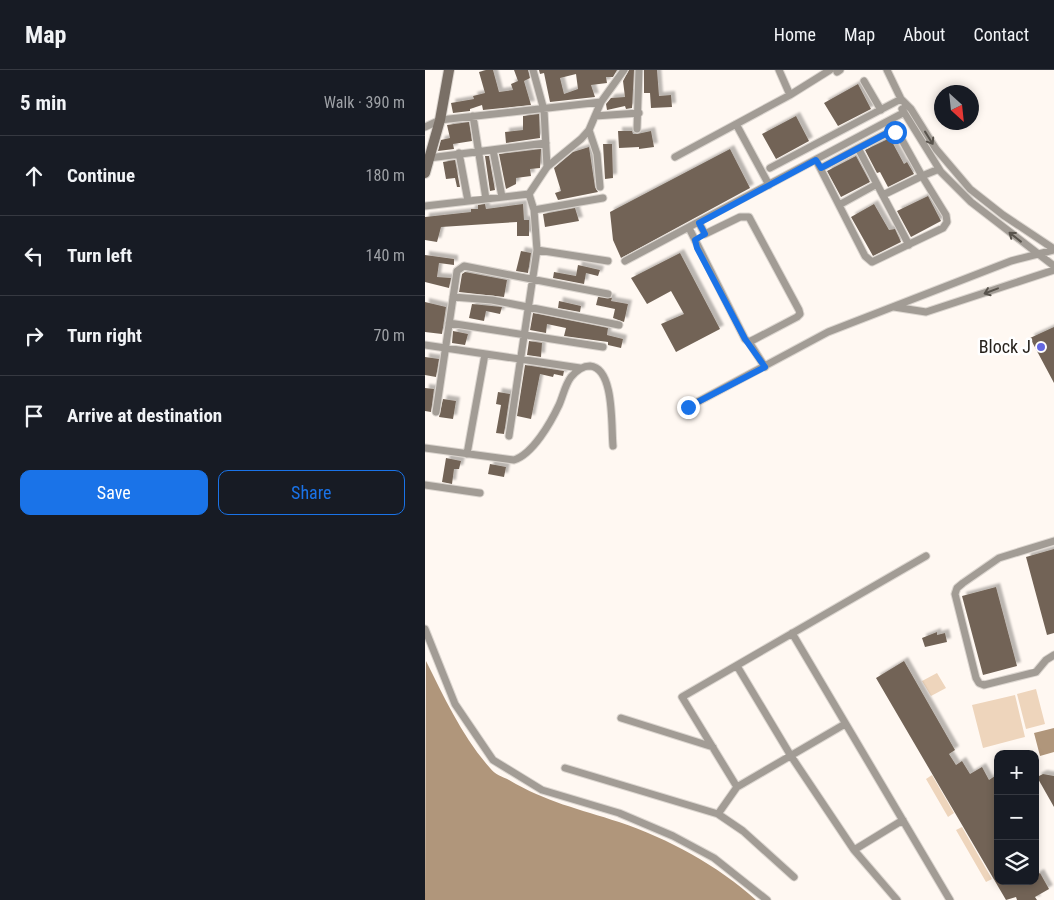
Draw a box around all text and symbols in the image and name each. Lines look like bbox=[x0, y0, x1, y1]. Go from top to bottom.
text: Map bbox=[25, 21, 66, 49]
text: Home bbox=[774, 24, 816, 45]
text: Map bbox=[844, 24, 875, 45]
text: About bbox=[903, 24, 945, 45]
text: Contact bbox=[973, 24, 1029, 45]
north arrow bbox=[934, 85, 979, 130]
text: 5 min bbox=[20, 91, 67, 115]
text: Walk · 390 m bbox=[324, 93, 405, 112]
route start bbox=[884, 121, 907, 144]
one-way arrow bbox=[924, 131, 934, 145]
icon: ahead bbox=[20, 162, 48, 190]
text: Continue bbox=[67, 164, 135, 187]
text: 180 m bbox=[366, 166, 405, 185]
one-way arrow bbox=[1009, 231, 1022, 242]
icon: left bbox=[20, 242, 48, 270]
text: Turn left bbox=[67, 244, 132, 267]
text: 140 m bbox=[366, 246, 405, 265]
one-way arrow bbox=[984, 287, 1000, 296]
icon: right bbox=[20, 322, 48, 350]
text: Turn right bbox=[67, 324, 142, 347]
text: 70 m bbox=[373, 326, 405, 345]
place label: Block J bbox=[979, 336, 1031, 357]
marker: Block J bbox=[1035, 341, 1047, 353]
route end bbox=[677, 396, 700, 419]
icon: arrive bbox=[20, 402, 48, 430]
text: Arrive at destination bbox=[67, 404, 222, 427]
button: Save bbox=[20, 470, 208, 515]
button: Share bbox=[218, 470, 405, 515]
map controls bbox=[994, 750, 1039, 885]
button: + bbox=[994, 750, 1039, 795]
button: − bbox=[994, 795, 1039, 840]
button: layers bbox=[994, 840, 1039, 885]

